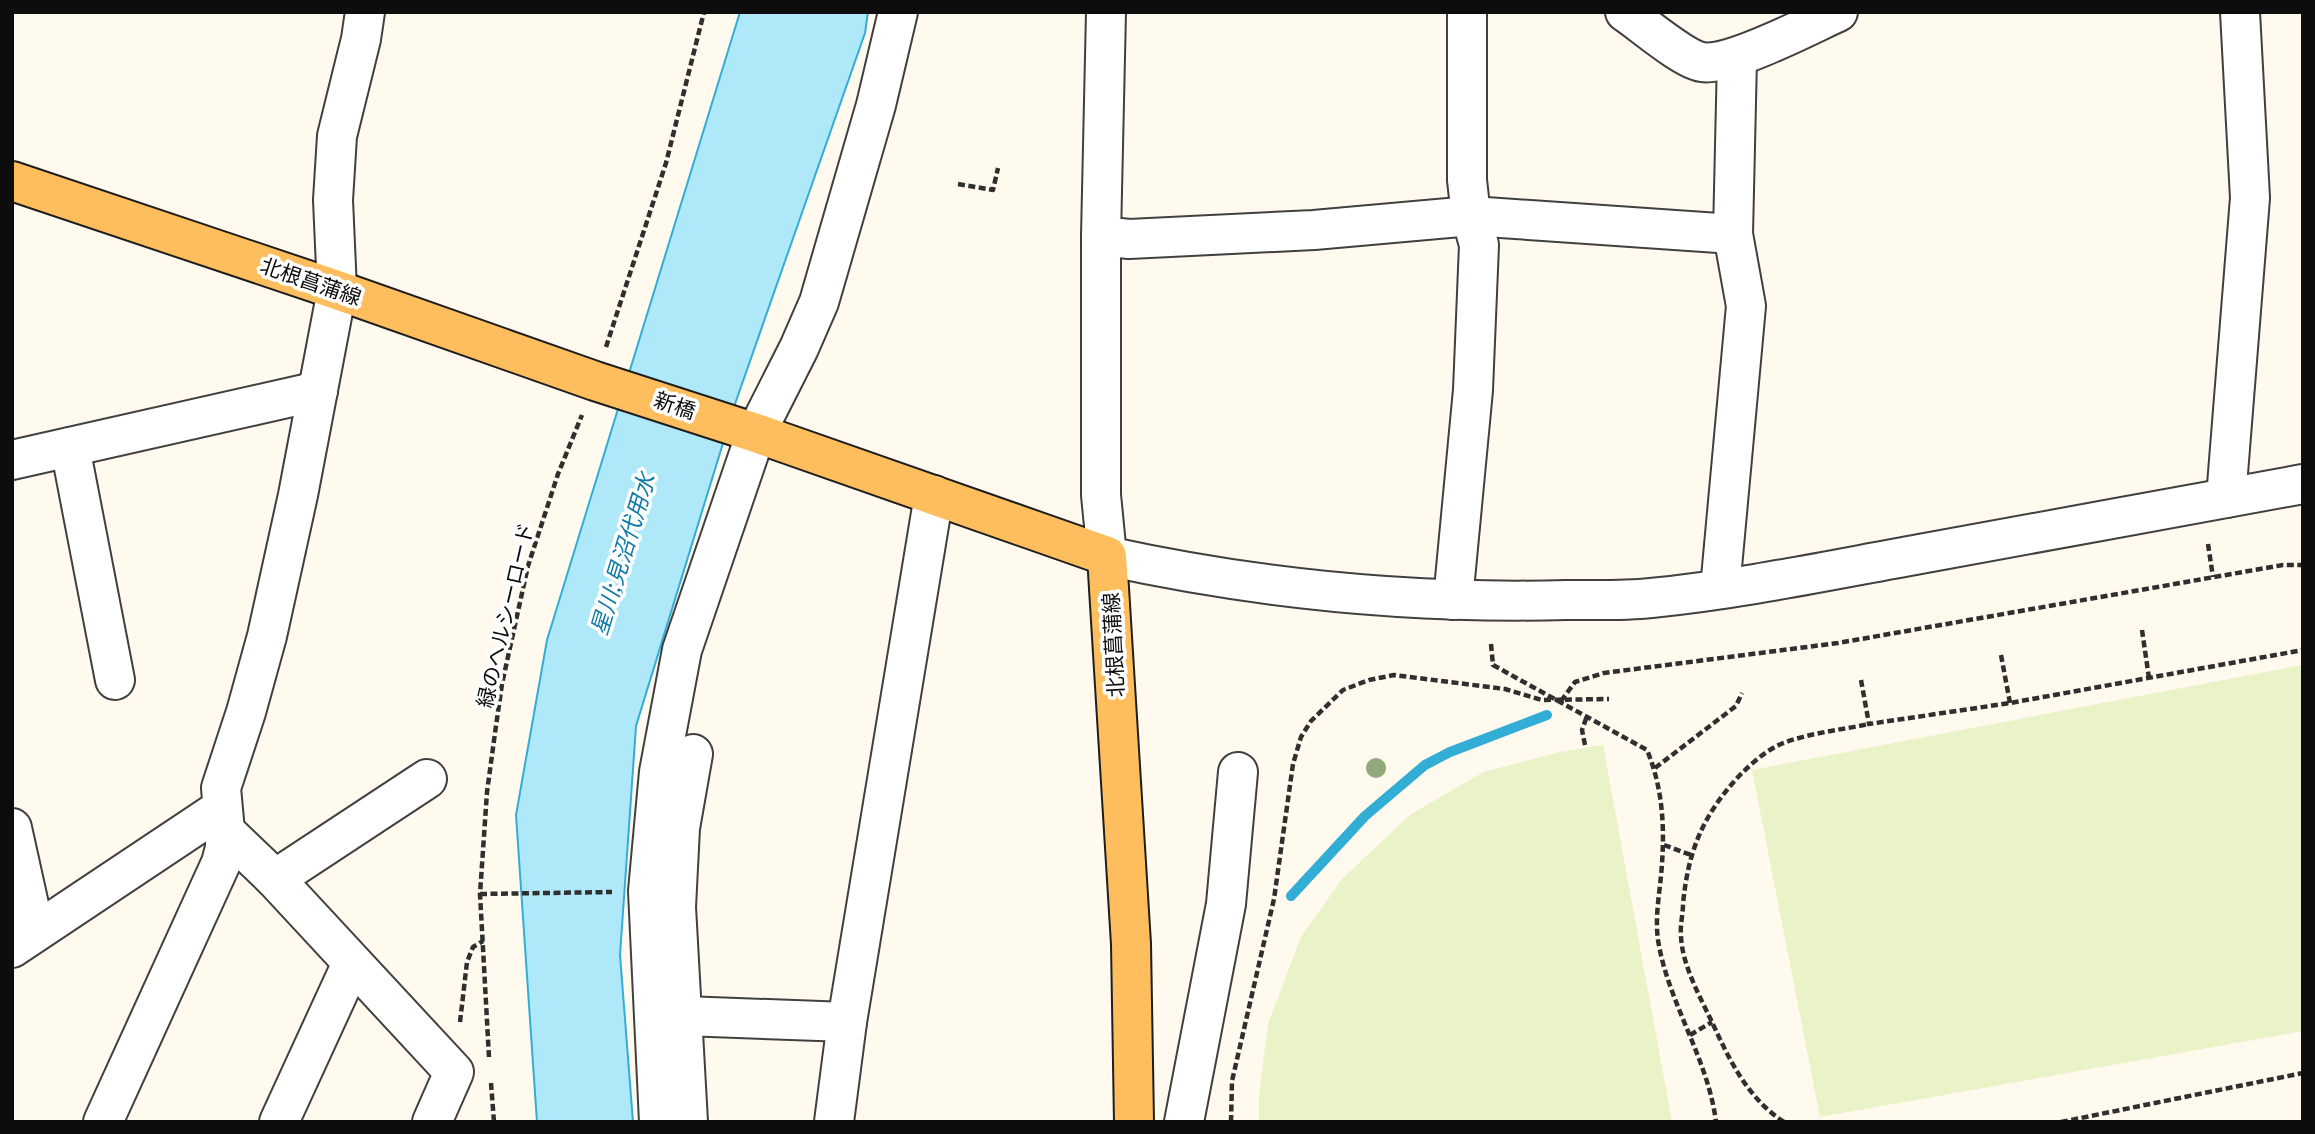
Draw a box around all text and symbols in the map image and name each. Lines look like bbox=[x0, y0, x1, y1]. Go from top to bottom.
street label: 北根菖蒲線 bbox=[257, 251, 365, 311]
street label: 新橋 bbox=[651, 385, 699, 425]
water label: 星川;見沼代用水 bbox=[582, 466, 663, 639]
street label: 緑のヘルシーロード bbox=[470, 520, 540, 710]
street label: 北根菖蒲線 bbox=[1096, 592, 1130, 698]

